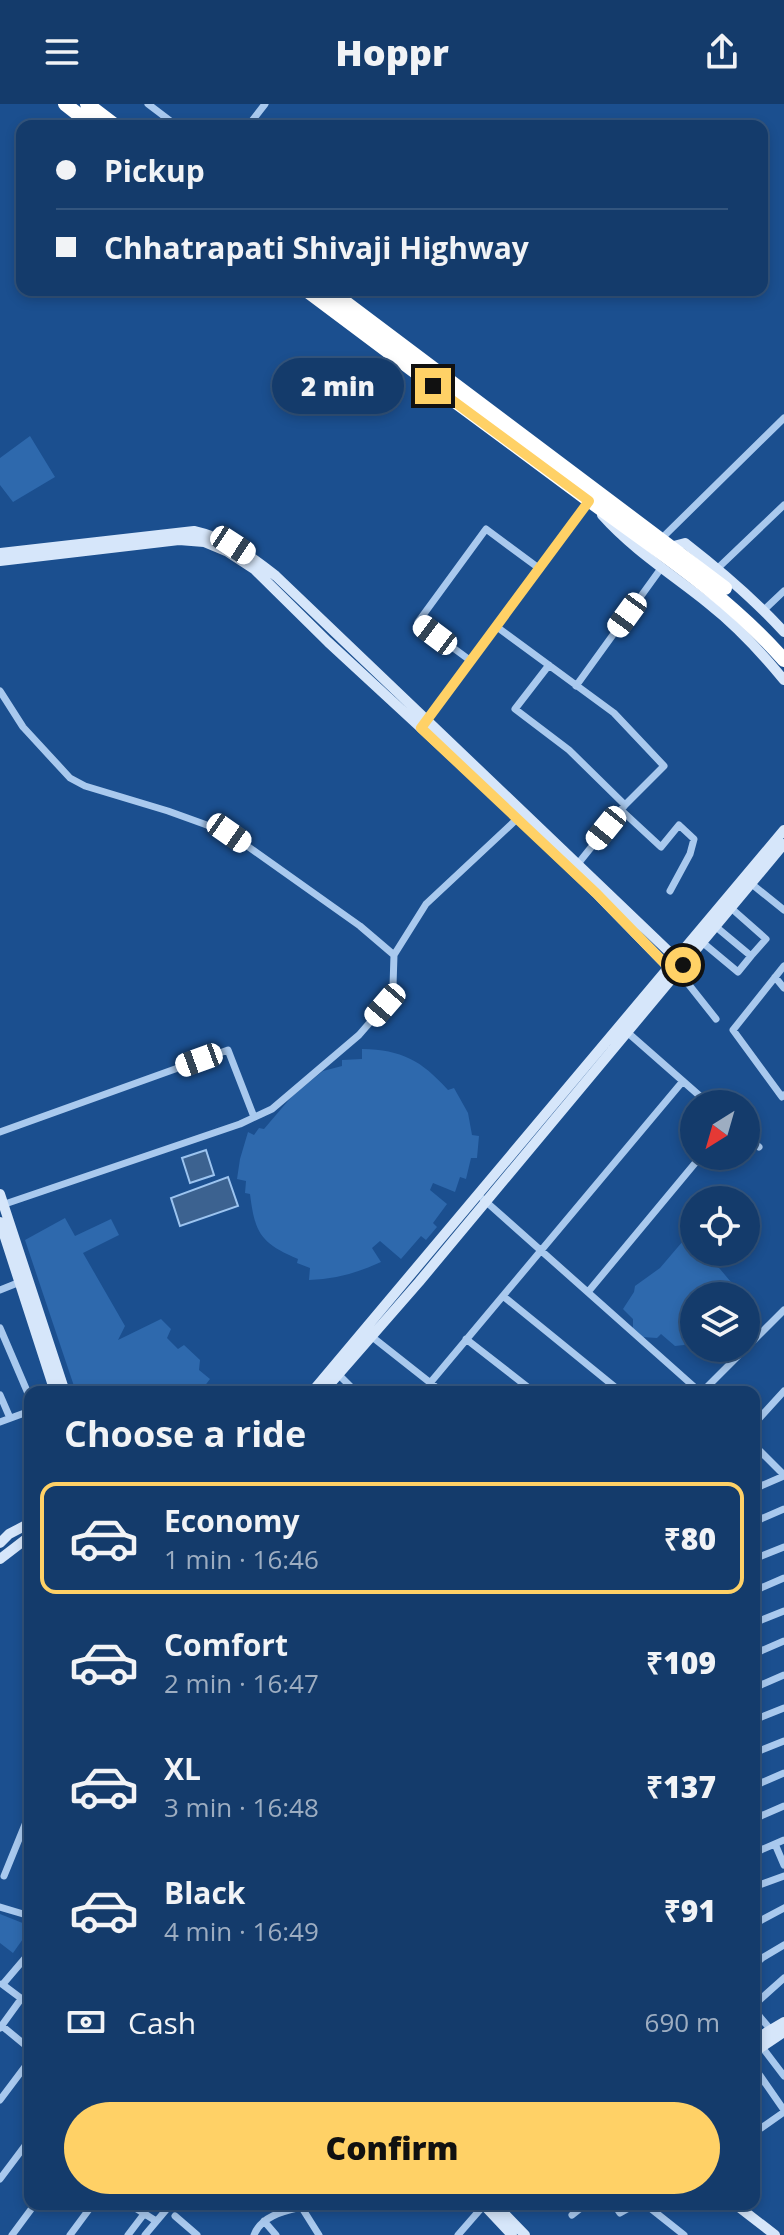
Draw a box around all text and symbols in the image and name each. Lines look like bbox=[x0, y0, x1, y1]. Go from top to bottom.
text: Hoppr bbox=[335, 28, 449, 77]
icon: menu bbox=[40, 30, 84, 74]
icon: share bbox=[700, 30, 744, 74]
text: Pickup bbox=[104, 150, 205, 191]
text: Chhatrapati Shivaji Highway bbox=[104, 227, 529, 268]
callout: 2 min bbox=[273, 358, 405, 414]
text: 2 min bbox=[301, 368, 375, 404]
route end bbox=[415, 368, 451, 404]
car bbox=[206, 522, 260, 568]
car bbox=[603, 589, 651, 641]
car bbox=[409, 611, 461, 659]
car bbox=[582, 802, 630, 854]
car bbox=[202, 809, 256, 857]
route start bbox=[665, 947, 701, 983]
car bbox=[360, 979, 410, 1031]
car bbox=[172, 1041, 226, 1079]
north arrow bbox=[680, 1090, 760, 1170]
map controls bbox=[680, 1090, 760, 1362]
button: locate bbox=[680, 1186, 760, 1266]
button: layers bbox=[680, 1282, 760, 1362]
text: Choose a ride bbox=[64, 1409, 306, 1458]
text: Economy bbox=[164, 1500, 300, 1541]
icon: car bbox=[68, 1502, 140, 1574]
text: ₹80 bbox=[664, 1518, 716, 1559]
text: 1 min · 16:46 bbox=[164, 1541, 319, 1577]
text: Comfort bbox=[164, 1624, 288, 1665]
icon: car bbox=[68, 1626, 140, 1698]
text: ₹109 bbox=[646, 1642, 716, 1683]
text: 2 min · 16:47 bbox=[164, 1665, 319, 1701]
text: XL bbox=[164, 1748, 201, 1789]
icon: car bbox=[68, 1750, 140, 1822]
text: ₹137 bbox=[646, 1766, 716, 1807]
text: 3 min · 16:48 bbox=[164, 1789, 319, 1825]
text: Black bbox=[164, 1872, 245, 1913]
icon: car bbox=[68, 1874, 140, 1946]
text: ₹91 bbox=[664, 1890, 716, 1931]
text: 4 min · 16:49 bbox=[164, 1913, 319, 1949]
icon: cash bbox=[64, 2000, 108, 2044]
text: Cash bbox=[128, 2002, 196, 2043]
text: 690 m bbox=[645, 2004, 720, 2040]
button: Confirm bbox=[64, 2102, 720, 2194]

